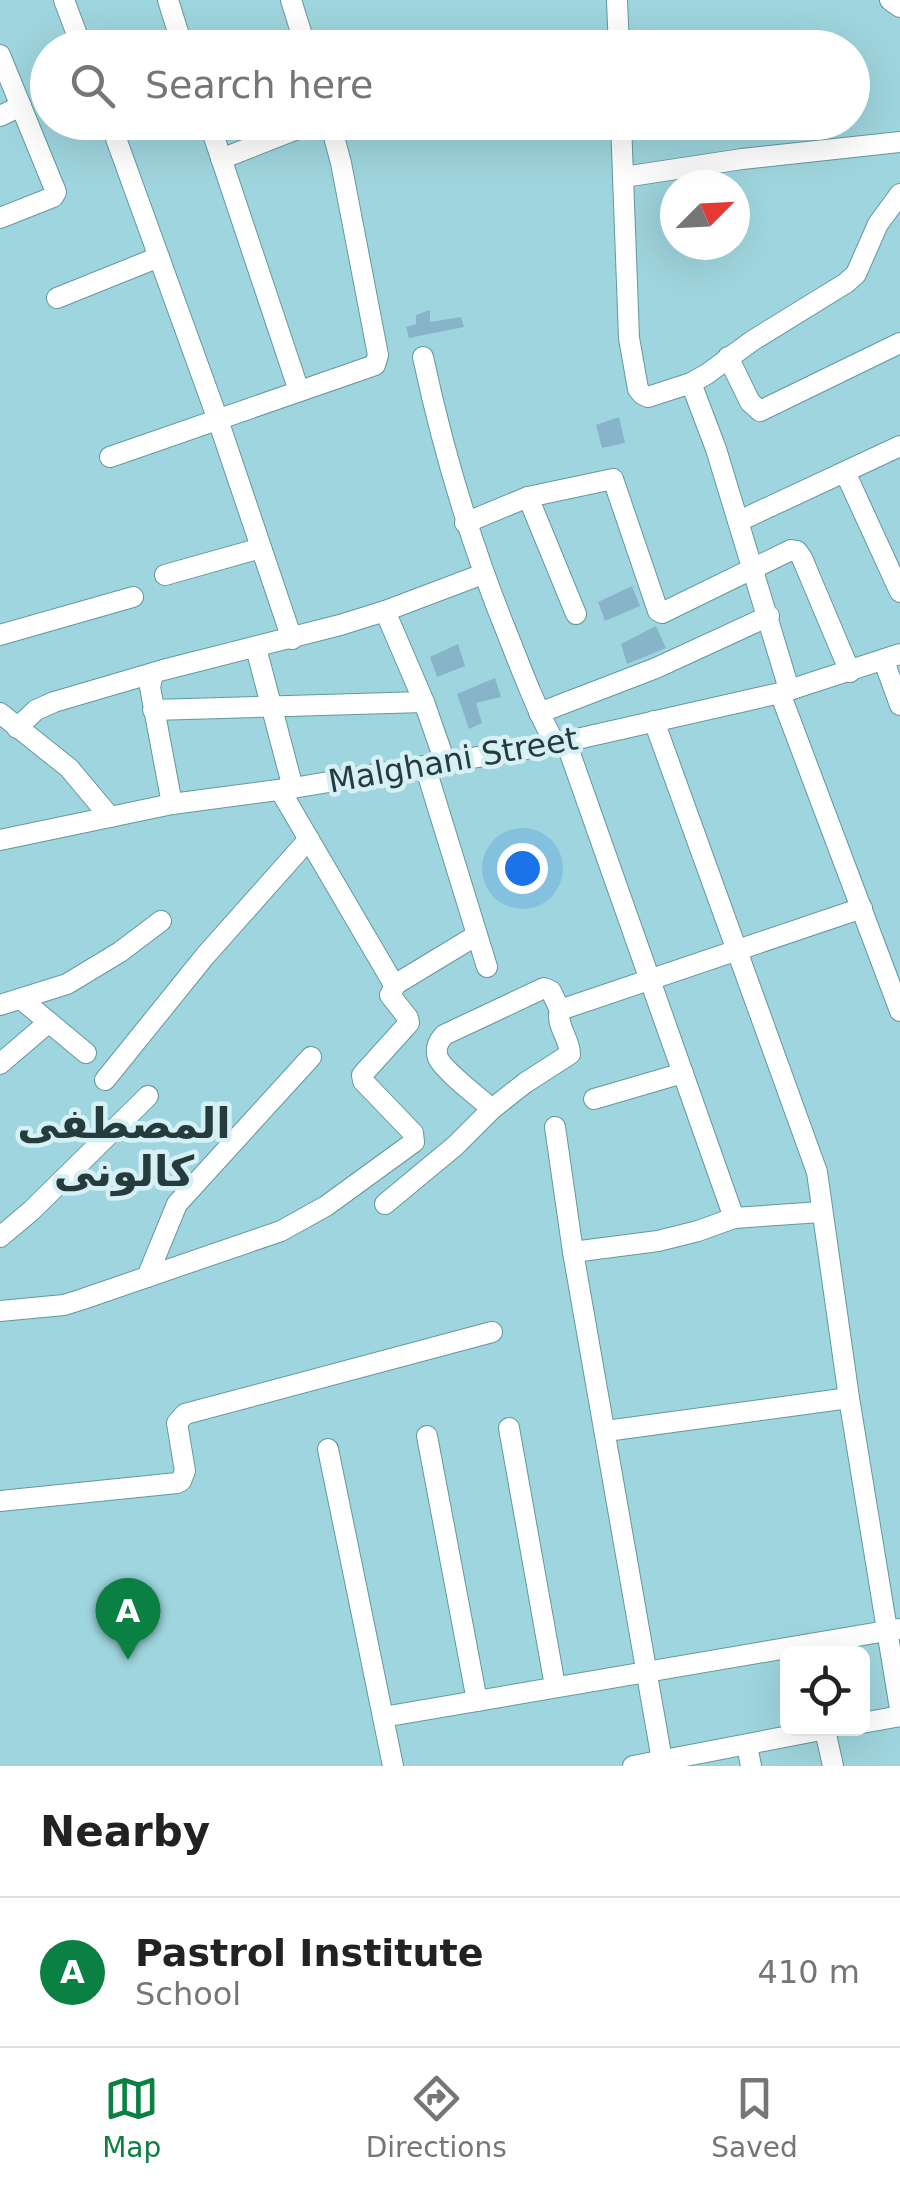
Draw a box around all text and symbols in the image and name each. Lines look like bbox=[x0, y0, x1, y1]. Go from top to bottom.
search box bbox=[30, 30, 870, 140]
icon: search bbox=[65, 58, 120, 113]
text: Search here bbox=[145, 63, 373, 107]
north arrow bbox=[660, 170, 750, 260]
street label: Malghani Street bbox=[325, 719, 581, 801]
your location bbox=[497, 843, 548, 894]
district label: المصطفی کالونی bbox=[17, 1099, 231, 1197]
pin: A bbox=[96, 1578, 160, 1660]
map controls bbox=[780, 1646, 870, 1736]
button: locate bbox=[780, 1646, 870, 1736]
text: Nearby bbox=[40, 1807, 210, 1856]
text: Pastrol Institute bbox=[135, 1931, 484, 1975]
text: A bbox=[60, 1953, 85, 1991]
text: 410 m bbox=[758, 1953, 860, 1991]
text: School bbox=[135, 1975, 241, 2013]
tab: Map bbox=[102, 2071, 161, 2164]
tab: Directions bbox=[366, 2071, 507, 2164]
tab: Saved bbox=[711, 2071, 798, 2164]

